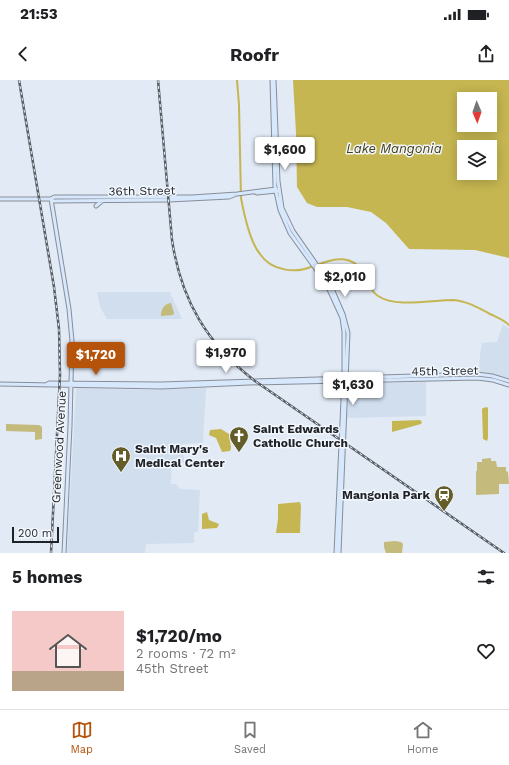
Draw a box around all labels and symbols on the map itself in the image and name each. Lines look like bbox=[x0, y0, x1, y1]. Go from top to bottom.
north arrow bbox=[457, 92, 497, 132]
pin: $1,600 bbox=[252, 137, 318, 171]
water label: Lake Mangonia bbox=[346, 141, 442, 156]
street label: 36th Street bbox=[108, 183, 176, 199]
pin: $2,010 bbox=[312, 264, 378, 298]
pin: $1,970 bbox=[193, 340, 259, 374]
pin: $1,720 bbox=[63, 342, 129, 376]
street label: 45th Street bbox=[411, 363, 479, 379]
pin: $1,630 bbox=[320, 372, 386, 406]
street label: Greenwood Avenue bbox=[49, 390, 69, 503]
place label: Saint Edwards Catholic Church bbox=[253, 422, 348, 450]
church icon: Saint Edwards Catholic Church bbox=[228, 425, 250, 453]
place label: Saint Mary's Medical Center bbox=[135, 442, 226, 470]
hospital icon: Saint Mary's Medical Center bbox=[110, 445, 132, 473]
station icon: Mangonia Park bbox=[433, 484, 455, 512]
place label: Mangonia Park bbox=[342, 488, 431, 502]
scale bar bbox=[12, 525, 59, 544]

